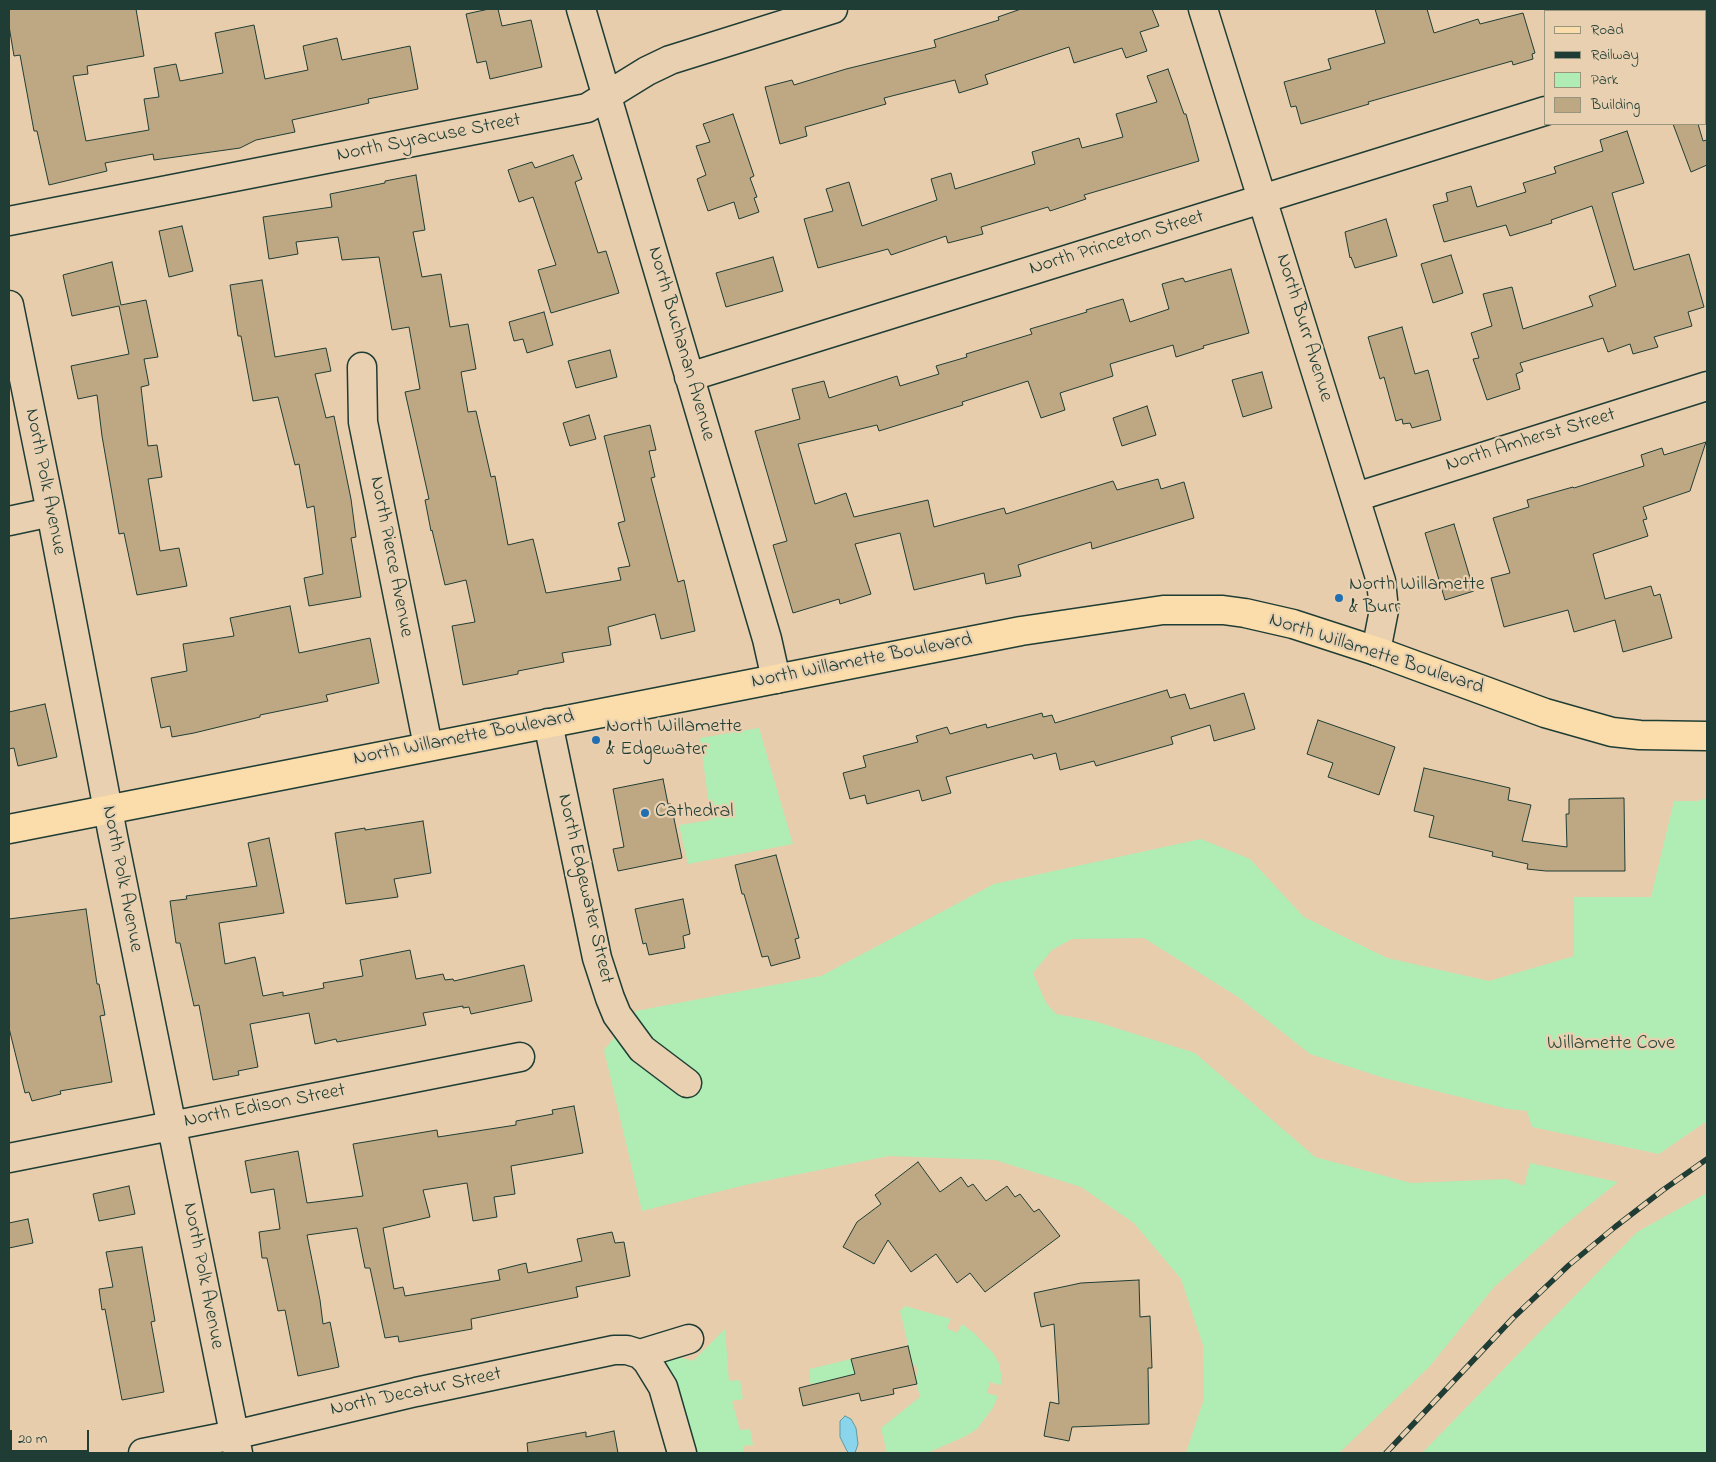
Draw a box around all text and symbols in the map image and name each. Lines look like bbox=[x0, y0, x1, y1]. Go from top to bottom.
legend bbox=[1544, 10, 1706, 125]
text: Road bbox=[1591, 19, 1624, 41]
text: Railway bbox=[1591, 44, 1639, 66]
text: Park bbox=[1591, 69, 1618, 91]
text: Building bbox=[1591, 94, 1640, 116]
street label: North Syracuse Street bbox=[335, 109, 523, 169]
street label: North Princeton Street bbox=[1027, 206, 1207, 282]
street label: North Buchanan Avenue bbox=[641, 244, 719, 444]
street label: North Burr Avenue bbox=[1269, 251, 1337, 405]
street label: North Amherst Street bbox=[1443, 404, 1619, 478]
street label: North Polk Avenue bbox=[18, 407, 70, 557]
street label: North Pierce Avenue bbox=[363, 475, 417, 639]
place label: North Willamette & Burr bbox=[1349, 574, 1485, 621]
marker: North Willamette & Burr bbox=[1333, 592, 1345, 604]
street label: North Willamette Boulevard bbox=[1266, 609, 1486, 701]
street label: North Willamette Boulevard bbox=[750, 629, 974, 695]
street label: North Willamette Boulevard bbox=[352, 706, 576, 772]
place label: North Willamette & Edgewater bbox=[606, 716, 742, 763]
marker: North Willamette & Edgewater bbox=[590, 734, 602, 746]
street label: North Edgewater Street bbox=[551, 792, 617, 986]
place label: Cathedral bbox=[655, 801, 734, 825]
street label: North Polk Avenue bbox=[95, 804, 147, 954]
marker: Cathedral bbox=[639, 807, 651, 819]
park label: Willamette Cove bbox=[1547, 1033, 1675, 1057]
street label: North Edison Street bbox=[182, 1080, 348, 1134]
street label: North Polk Avenue bbox=[176, 1201, 228, 1351]
street label: North Decatur Street bbox=[328, 1363, 504, 1423]
scale bar bbox=[12, 1420, 91, 1452]
text: 20 m bbox=[18, 1428, 47, 1450]

